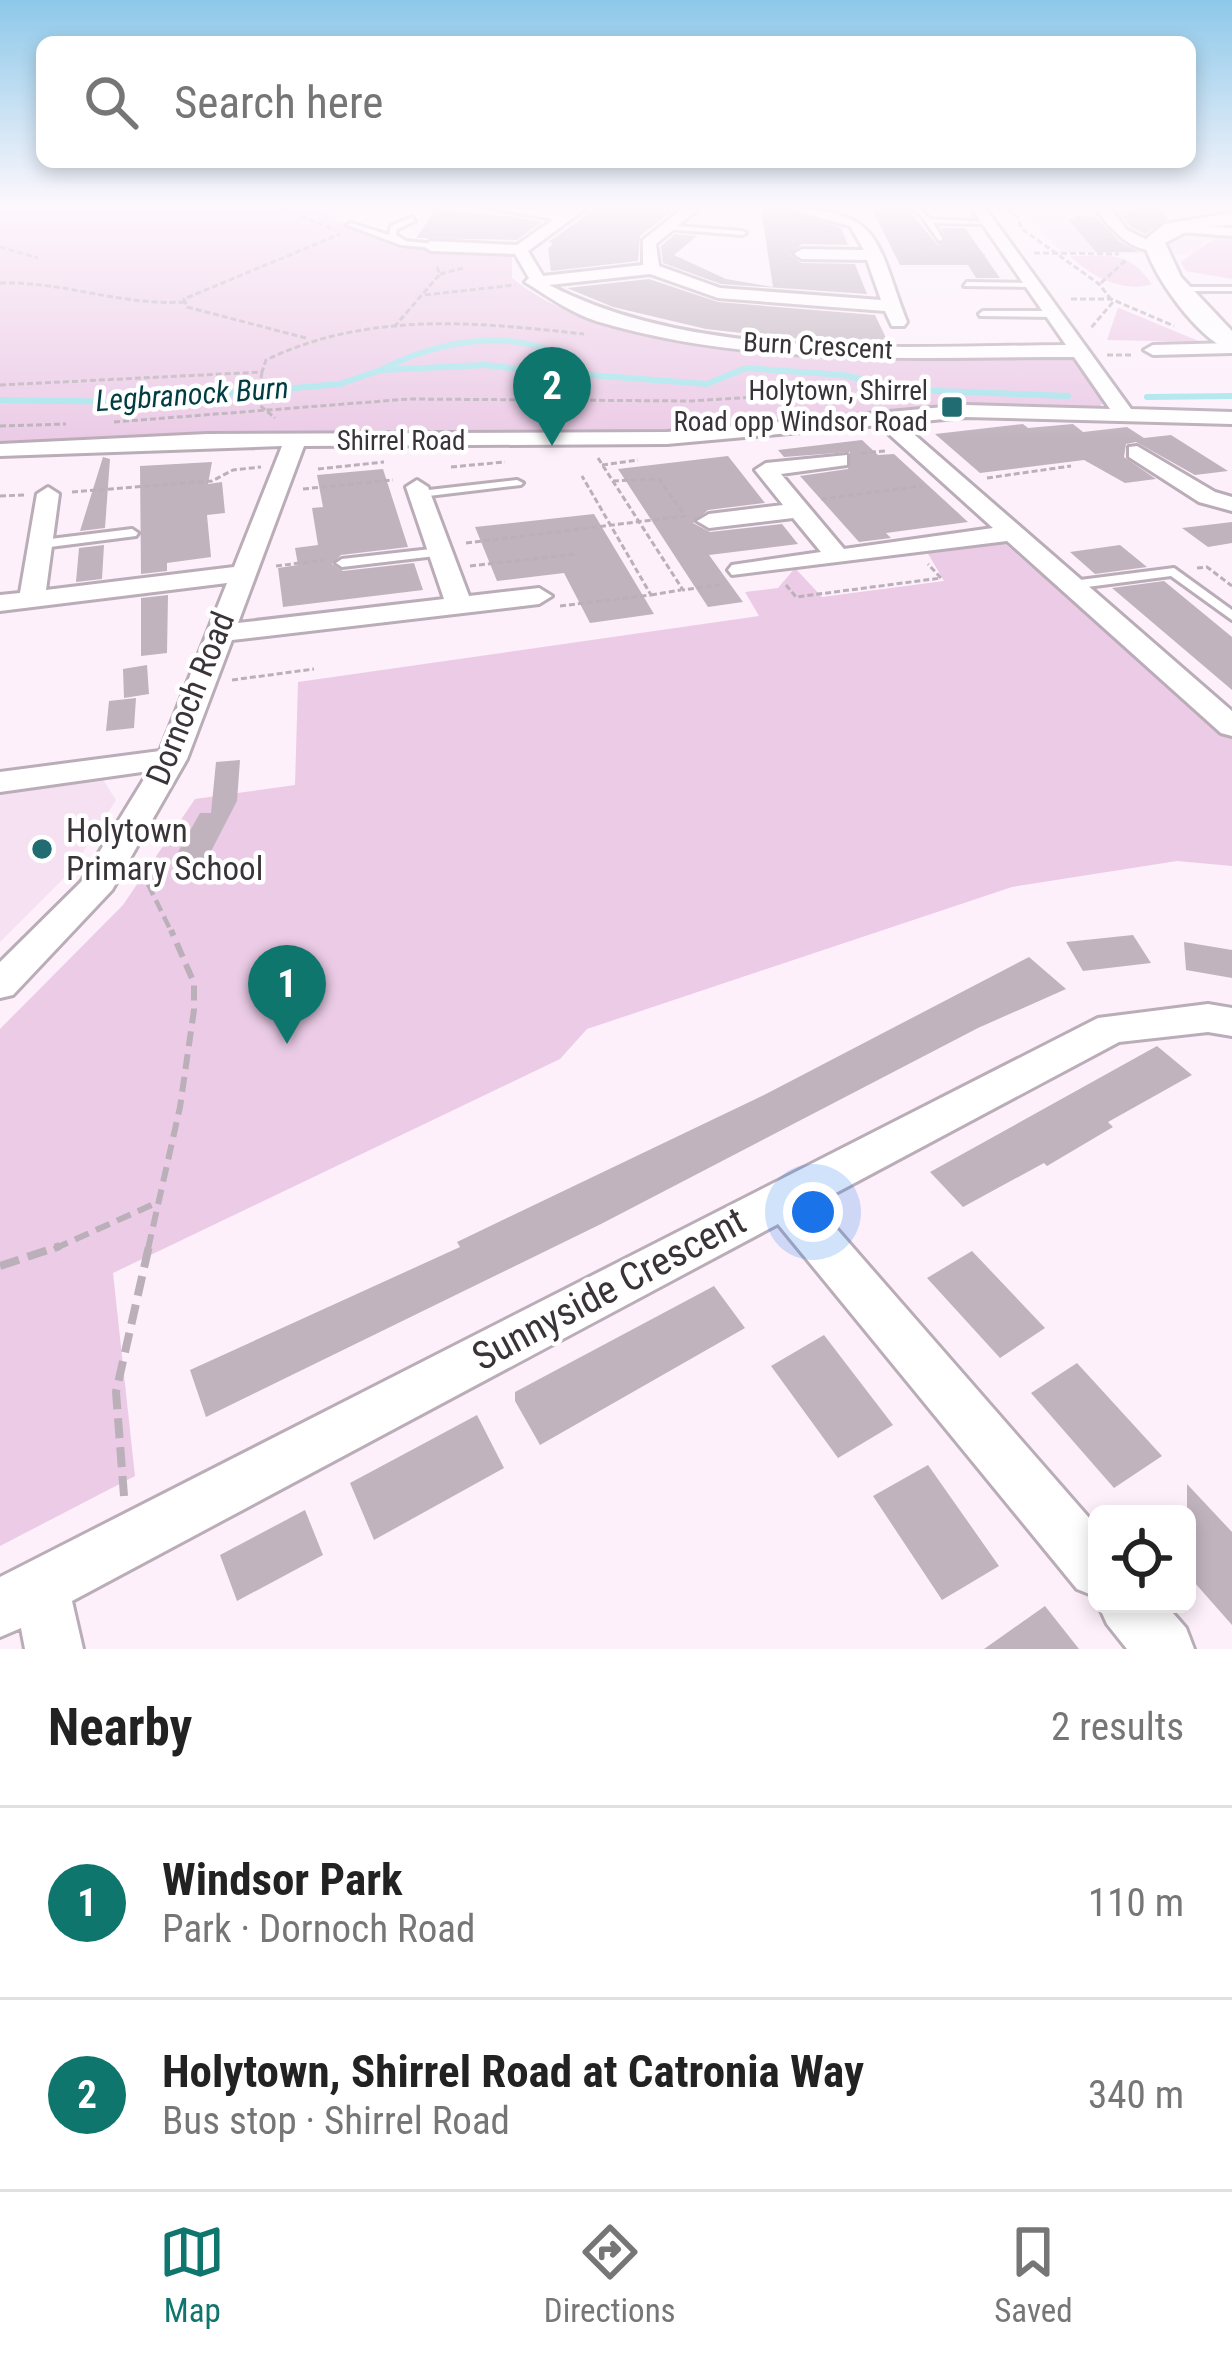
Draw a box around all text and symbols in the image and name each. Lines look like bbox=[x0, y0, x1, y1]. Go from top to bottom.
search box bbox=[36, 36, 1196, 168]
icon: search bbox=[78, 69, 144, 135]
text: Search here bbox=[174, 76, 383, 129]
street label: Burn Crescent bbox=[742, 326, 894, 366]
pin: 2 bbox=[513, 347, 591, 446]
water label: Legbranock Burn bbox=[94, 370, 290, 418]
place label: Holytown, Shirrel Road opp Windsor Road bbox=[673, 375, 928, 438]
marker: Holytown, Shirrel Road opp Windsor Road bbox=[939, 394, 965, 420]
street label: Shirrel Road bbox=[337, 425, 465, 457]
street label: Dornoch Road bbox=[138, 606, 242, 790]
place label: Holytown Primary School bbox=[66, 811, 263, 888]
marker: Holytown Primary School bbox=[29, 836, 55, 862]
pin: 1 bbox=[248, 945, 326, 1044]
your location bbox=[783, 1182, 843, 1242]
street label: Sunnyside Crescent bbox=[465, 1198, 753, 1380]
map controls bbox=[1088, 1505, 1196, 1613]
button: locate bbox=[1088, 1505, 1196, 1613]
text: Nearby bbox=[48, 1698, 192, 1757]
text: 2 results bbox=[1051, 1704, 1184, 1750]
text: Windsor Park bbox=[162, 1853, 403, 1906]
text: 1 bbox=[77, 1880, 97, 1926]
text: 110 m bbox=[1088, 1880, 1184, 1926]
text: Park · Dornoch Road bbox=[162, 1906, 475, 1952]
text: Holytown, Shirrel Road at Catronia Way bbox=[162, 2045, 864, 2098]
text: 2 bbox=[77, 2072, 97, 2118]
text: 340 m bbox=[1088, 2072, 1184, 2118]
text: Bus stop · Shirrel Road bbox=[162, 2098, 510, 2144]
tab: Map bbox=[159, 2219, 225, 2330]
tab: Directions bbox=[544, 2219, 676, 2330]
tab: Saved bbox=[994, 2219, 1073, 2330]

